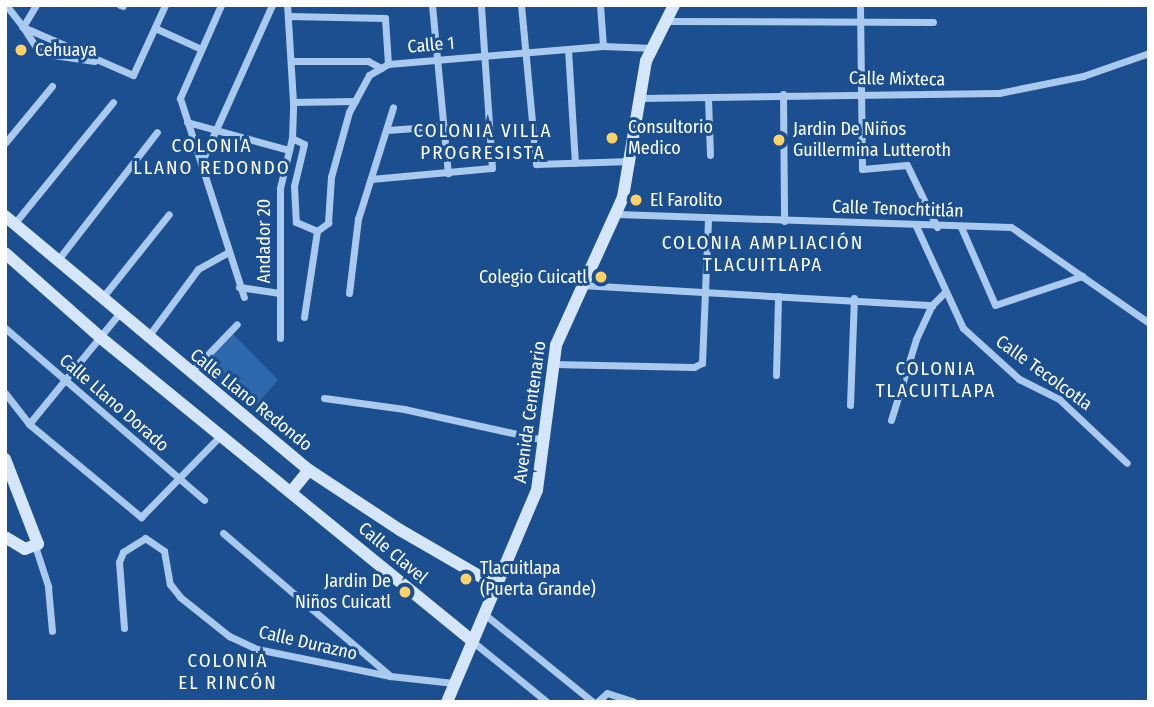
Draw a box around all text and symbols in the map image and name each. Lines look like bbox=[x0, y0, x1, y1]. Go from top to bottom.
street label: Calle 1 bbox=[407, 32, 455, 58]
place label: Cehuaya bbox=[35, 39, 97, 61]
marker: Cehuaya bbox=[13, 42, 29, 58]
street label: Calle Mixteca bbox=[849, 67, 945, 91]
place label: Consultorio Medico bbox=[628, 117, 713, 160]
place label: Jardin De Niños Guillermina Lutteroth bbox=[793, 119, 951, 162]
district label: COLONIA VILLA PROGRESISTA bbox=[415, 120, 551, 164]
marker: Consultorio Medico bbox=[602, 128, 622, 148]
marker: Jardin De Niños Guillermina Lutteroth bbox=[771, 132, 787, 148]
district label: COLONIA LLANO REDONDO bbox=[135, 135, 289, 179]
place label: El Farolito bbox=[650, 189, 723, 211]
marker: El Farolito bbox=[628, 192, 644, 208]
street label: Calle Tenochtitlán bbox=[832, 196, 964, 222]
street label: Andador 20 bbox=[253, 199, 275, 283]
district label: COLONIA AMPLIACIÓN TLACUITLAPA bbox=[664, 232, 862, 276]
place label: Colegio Cuicatl bbox=[479, 266, 587, 288]
marker: Colegio Cuicatl bbox=[593, 269, 609, 285]
street label: Calle Tecolcotla bbox=[992, 331, 1096, 415]
street label: Avenida Centenario bbox=[509, 340, 551, 484]
street label: Calle Llano Redondo bbox=[186, 344, 316, 456]
street label: Calle Llano Dorado bbox=[55, 350, 173, 456]
district label: COLONIA TLACUITLAPA bbox=[877, 358, 995, 402]
street label: Calle Clavel bbox=[354, 518, 432, 588]
place label: Tlacuitlapa (Puerta Grande) bbox=[480, 558, 596, 600]
place label: Jardin De Niños Cuicatl bbox=[295, 571, 391, 614]
marker: Tlacuitlapa (Puerta Grande) bbox=[458, 571, 474, 587]
marker: Jardin De Niños Cuicatl bbox=[397, 584, 413, 600]
street label: Calle Durazno bbox=[257, 621, 359, 665]
district label: COLONIA EL RINCÓN bbox=[179, 650, 277, 694]

